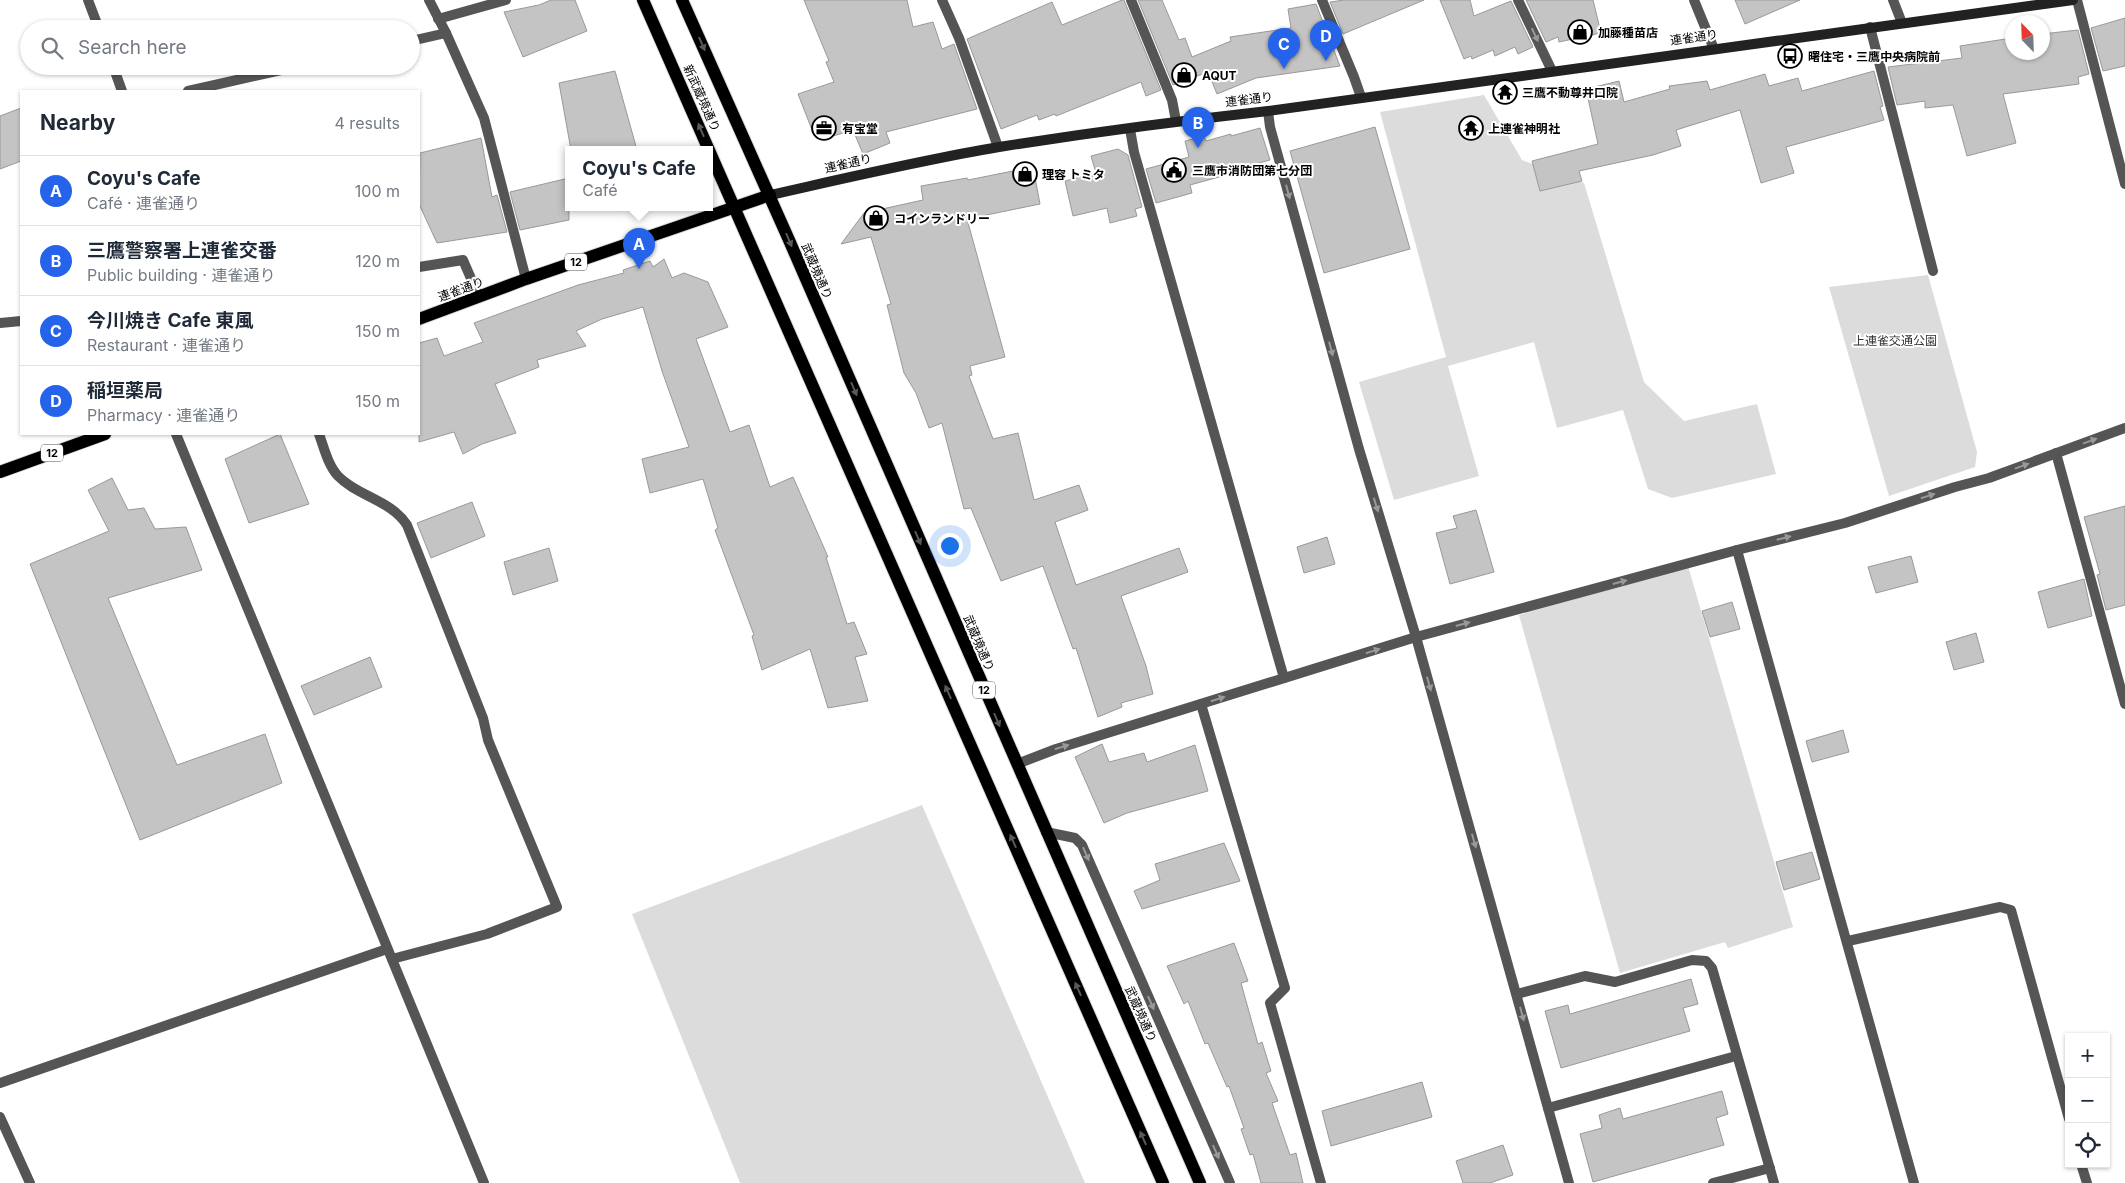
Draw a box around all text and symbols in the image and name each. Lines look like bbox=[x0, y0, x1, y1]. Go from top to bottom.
north arrow bbox=[2005, 15, 2050, 60]
shop icon: 加藤種苗店 bbox=[1567, 19, 1593, 45]
search box bbox=[20, 20, 420, 75]
pin: D bbox=[1310, 20, 1342, 61]
place label: 加藤種苗店 bbox=[1598, 25, 1658, 40]
street label: 連雀通り bbox=[1669, 26, 1719, 48]
pin: C bbox=[1268, 28, 1300, 69]
one-way arrow bbox=[1531, 28, 1539, 43]
icon: search bbox=[38, 34, 66, 62]
text: Search here bbox=[78, 36, 187, 59]
one-way arrow bbox=[698, 37, 706, 51]
bus stop icon: 曙住宅・三鷹中央病院前 bbox=[1777, 43, 1803, 69]
place label: 曙住宅・三鷹中央病院前 bbox=[1808, 49, 1940, 64]
street label: 新武蔵境通り bbox=[681, 62, 723, 134]
shop icon: AQUT bbox=[1171, 62, 1197, 88]
place label: AQUT bbox=[1202, 68, 1237, 83]
temple icon: 三鷹不動尊井口院 bbox=[1492, 79, 1518, 105]
place label: 三鷹不動尊井口院 bbox=[1522, 85, 1618, 100]
street label: 連雀通り bbox=[1224, 89, 1274, 109]
pin: B bbox=[1182, 107, 1214, 148]
text: Nearby bbox=[40, 110, 115, 135]
text: 4 results bbox=[335, 113, 400, 133]
office icon: 有宝堂 bbox=[811, 115, 837, 141]
temple icon: 上連雀神明社 bbox=[1458, 115, 1484, 141]
place label: 有宝堂 bbox=[842, 121, 878, 136]
place label: 上連雀神明社 bbox=[1488, 121, 1560, 136]
one-way arrow bbox=[696, 123, 704, 137]
popup bbox=[565, 146, 713, 211]
street label: 連雀通り bbox=[823, 150, 873, 176]
text: Coyu's Cafe bbox=[582, 157, 696, 180]
public building icon: 三鷹市消防団第七分団 bbox=[1161, 157, 1187, 183]
shop icon: 理容 トミタ bbox=[1012, 161, 1038, 187]
place label: 三鷹市消防団第七分団 bbox=[1192, 163, 1312, 178]
text: Coyu's Cafe bbox=[87, 167, 201, 190]
place label: 理容 トミタ bbox=[1042, 167, 1105, 182]
text: Café bbox=[582, 180, 618, 200]
text: A bbox=[50, 181, 62, 201]
text: 100 m bbox=[355, 181, 400, 201]
one-way arrow bbox=[1285, 185, 1293, 200]
text: Café · 連雀通り bbox=[87, 193, 200, 213]
shop icon: コインランドリー bbox=[863, 205, 889, 231]
place label: コインランドリー bbox=[894, 211, 990, 226]
pin: A bbox=[623, 228, 655, 269]
one-way arrow bbox=[786, 233, 794, 247]
text: 三鷹警察署上連雀交番 bbox=[87, 239, 277, 262]
street label: 武蔵境通り bbox=[798, 240, 836, 302]
text: B bbox=[51, 251, 61, 271]
text: 120 m bbox=[355, 251, 400, 271]
road number: 12 bbox=[565, 253, 587, 270]
text: Public building · 連雀通り bbox=[87, 265, 275, 285]
street label: 連雀通り bbox=[436, 274, 486, 304]
text: 今川焼き Cafe 東風 bbox=[87, 309, 254, 332]
text: C bbox=[50, 321, 62, 341]
text: 150 m bbox=[355, 321, 400, 341]
park label: 上連雀交通公園 bbox=[1853, 333, 1937, 348]
text: Restaurant · 連雀通り bbox=[87, 335, 246, 355]
one-way arrow bbox=[1328, 341, 1336, 356]
text: 稲垣薬局 bbox=[87, 379, 163, 402]
one-way arrow bbox=[850, 382, 858, 396]
text: D bbox=[50, 391, 62, 411]
text: 150 m bbox=[355, 391, 400, 411]
text: Pharmacy · 連雀通り bbox=[87, 405, 240, 425]
one-way arrow bbox=[2083, 437, 2098, 444]
road number: 12 bbox=[41, 444, 63, 462]
one-way arrow bbox=[2015, 462, 2030, 469]
one-way arrow bbox=[1921, 491, 1936, 499]
one-way arrow bbox=[1372, 498, 1380, 513]
one-way arrow bbox=[915, 531, 923, 545]
your location bbox=[937, 533, 963, 559]
one-way arrow bbox=[1776, 534, 1791, 542]
one-way arrow bbox=[1612, 577, 1627, 585]
street label: 武蔵境通り bbox=[960, 612, 998, 674]
one-way arrow bbox=[1456, 620, 1471, 628]
one-way arrow bbox=[1365, 646, 1380, 654]
one-way arrow bbox=[1426, 677, 1434, 692]
road number: 12 bbox=[973, 682, 995, 698]
one-way arrow bbox=[944, 685, 952, 699]
one-way arrow bbox=[1210, 695, 1225, 702]
one-way arrow bbox=[993, 713, 1001, 727]
one-way arrow bbox=[1055, 743, 1070, 750]
one-way arrow bbox=[1470, 833, 1478, 848]
one-way arrow bbox=[1009, 834, 1017, 848]
one-way arrow bbox=[1082, 847, 1090, 861]
one-way arrow bbox=[1074, 982, 1082, 996]
street label: 武蔵境通り bbox=[1122, 984, 1160, 1044]
one-way arrow bbox=[1148, 996, 1156, 1010]
one-way arrow bbox=[1519, 1006, 1527, 1021]
map controls bbox=[2065, 1033, 2110, 1168]
button: + bbox=[2065, 1033, 2110, 1078]
button: − bbox=[2065, 1078, 2110, 1123]
button: locate bbox=[2065, 1123, 2110, 1168]
one-way arrow bbox=[1139, 1131, 1147, 1145]
one-way arrow bbox=[1213, 1145, 1221, 1159]

